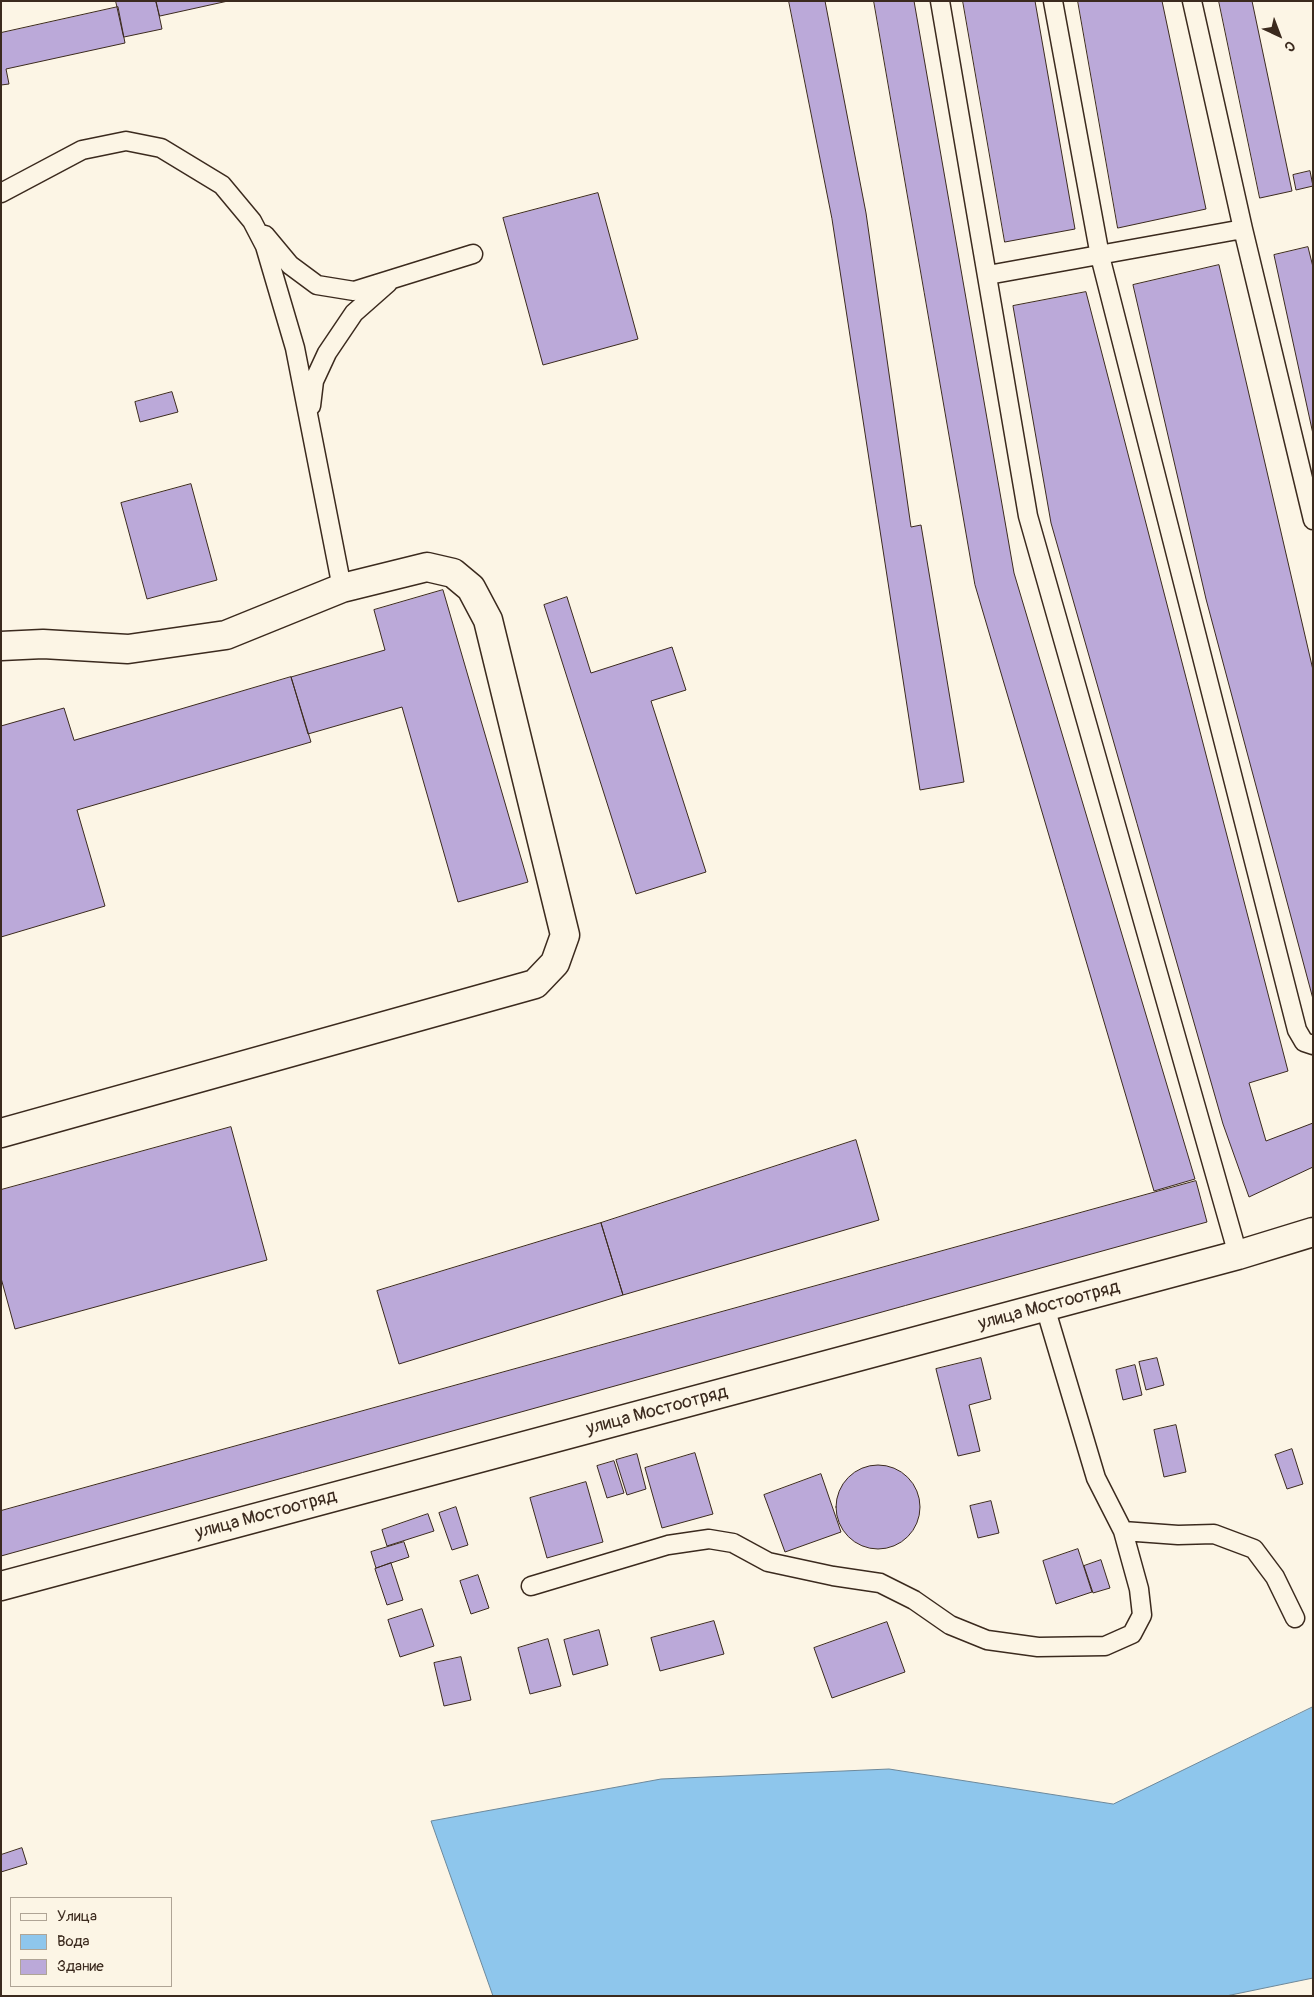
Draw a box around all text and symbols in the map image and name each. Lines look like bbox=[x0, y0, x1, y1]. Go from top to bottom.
north arrow bbox=[1254, 10, 1304, 60]
text: С bbox=[1281, 37, 1299, 55]
street label: улица Мостоотряд bbox=[976, 1277, 1122, 1335]
street label: улица Мостоотряд bbox=[584, 1382, 730, 1440]
street label: улица Мостоотряд bbox=[193, 1486, 339, 1544]
legend bbox=[10, 1897, 172, 1987]
text: Улица bbox=[57, 1907, 97, 1926]
text: Вода bbox=[57, 1932, 90, 1951]
text: Здание bbox=[57, 1957, 104, 1976]

